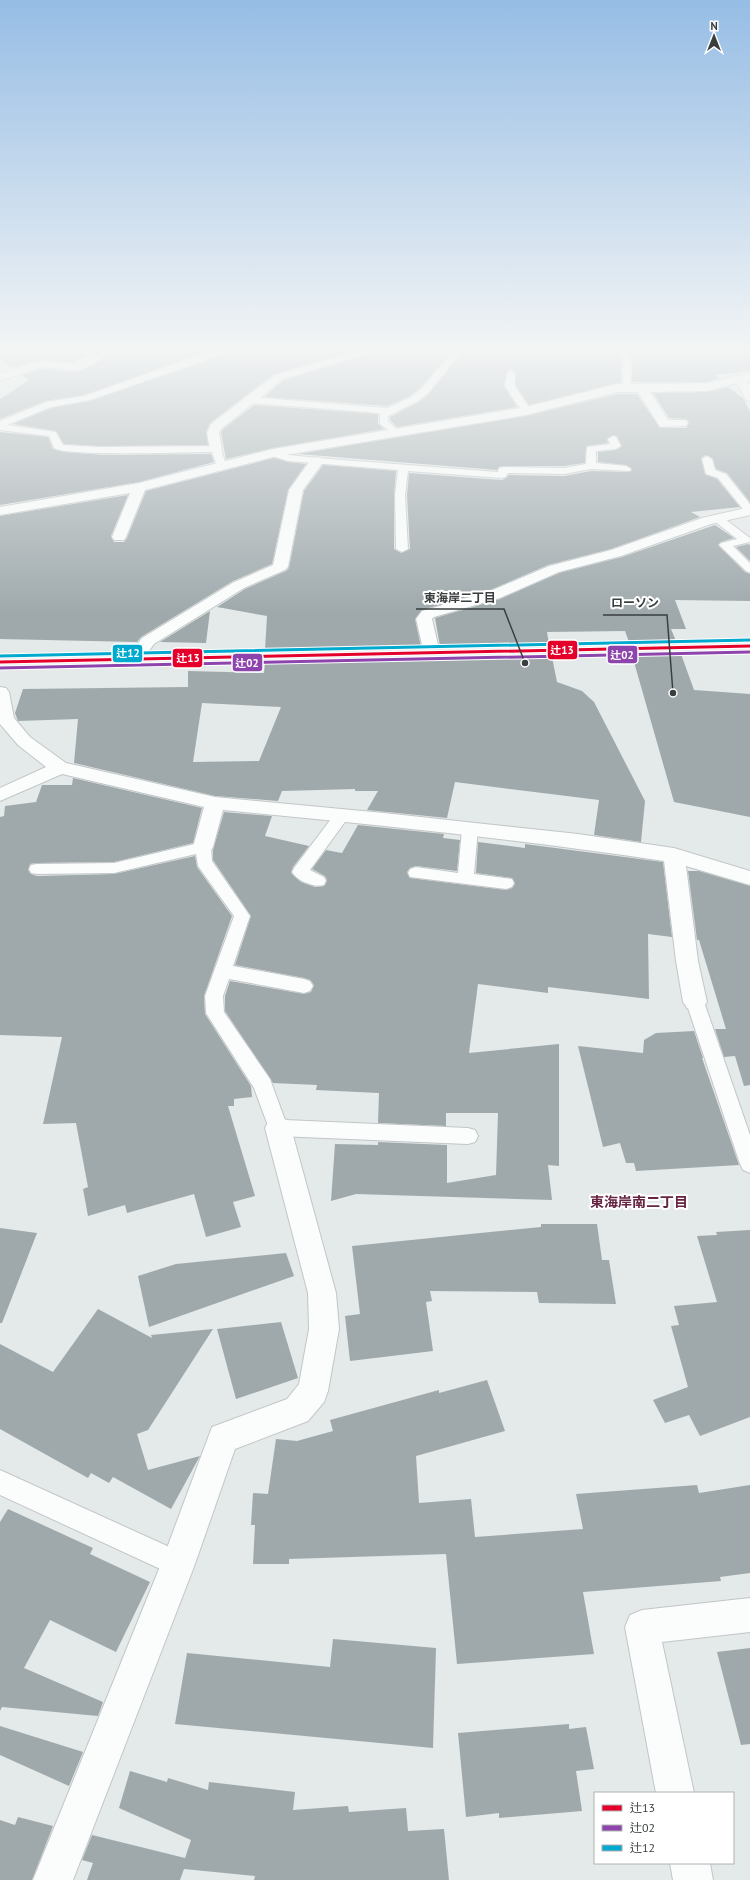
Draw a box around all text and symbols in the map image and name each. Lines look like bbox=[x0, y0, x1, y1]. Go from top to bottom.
north arrow bbox=[694, 16, 734, 56]
text: N bbox=[710, 19, 718, 33]
callout: 東海岸二丁目 bbox=[416, 585, 504, 609]
text: 東海岸二丁目 bbox=[424, 590, 496, 605]
callout: ローソン bbox=[603, 591, 667, 615]
text: ローソン bbox=[611, 595, 659, 610]
line badge: 辻13 bbox=[547, 640, 578, 660]
text: 辻13 bbox=[550, 643, 574, 657]
line badge: 辻12 bbox=[112, 644, 143, 663]
line badge: 辻02 bbox=[607, 645, 638, 664]
text: 辻12 bbox=[116, 646, 140, 660]
line badge: 辻13 bbox=[172, 648, 203, 668]
text: 辻02 bbox=[610, 648, 634, 662]
text: 辻13 bbox=[176, 651, 200, 665]
line badge: 辻02 bbox=[232, 653, 263, 672]
text: 辻02 bbox=[235, 656, 259, 670]
district label: 東海岸南二丁目 bbox=[590, 1193, 688, 1211]
legend bbox=[594, 1792, 734, 1864]
text: 辻13 bbox=[630, 1800, 655, 1815]
text: 辻02 bbox=[630, 1820, 655, 1835]
text: 辻12 bbox=[630, 1840, 655, 1855]

